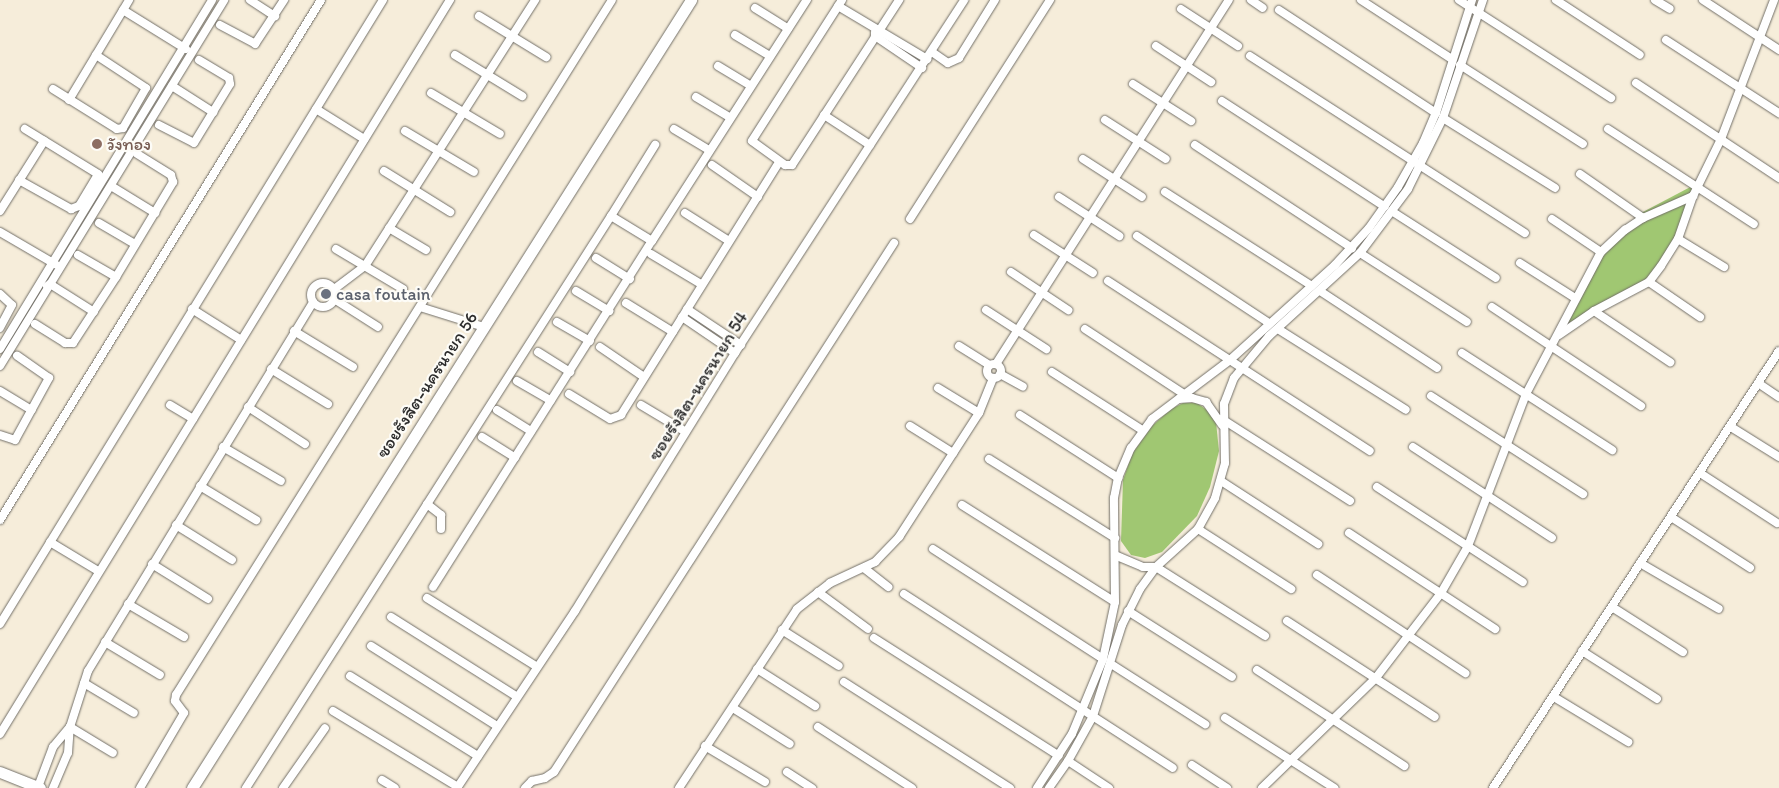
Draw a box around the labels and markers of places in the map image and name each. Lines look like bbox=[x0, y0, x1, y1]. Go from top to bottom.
place label: วังทอง bbox=[107, 133, 151, 155]
marker: วังทอง bbox=[91, 138, 103, 150]
place label: casa foutain bbox=[336, 283, 431, 305]
marker: casa foutain bbox=[320, 288, 332, 300]

